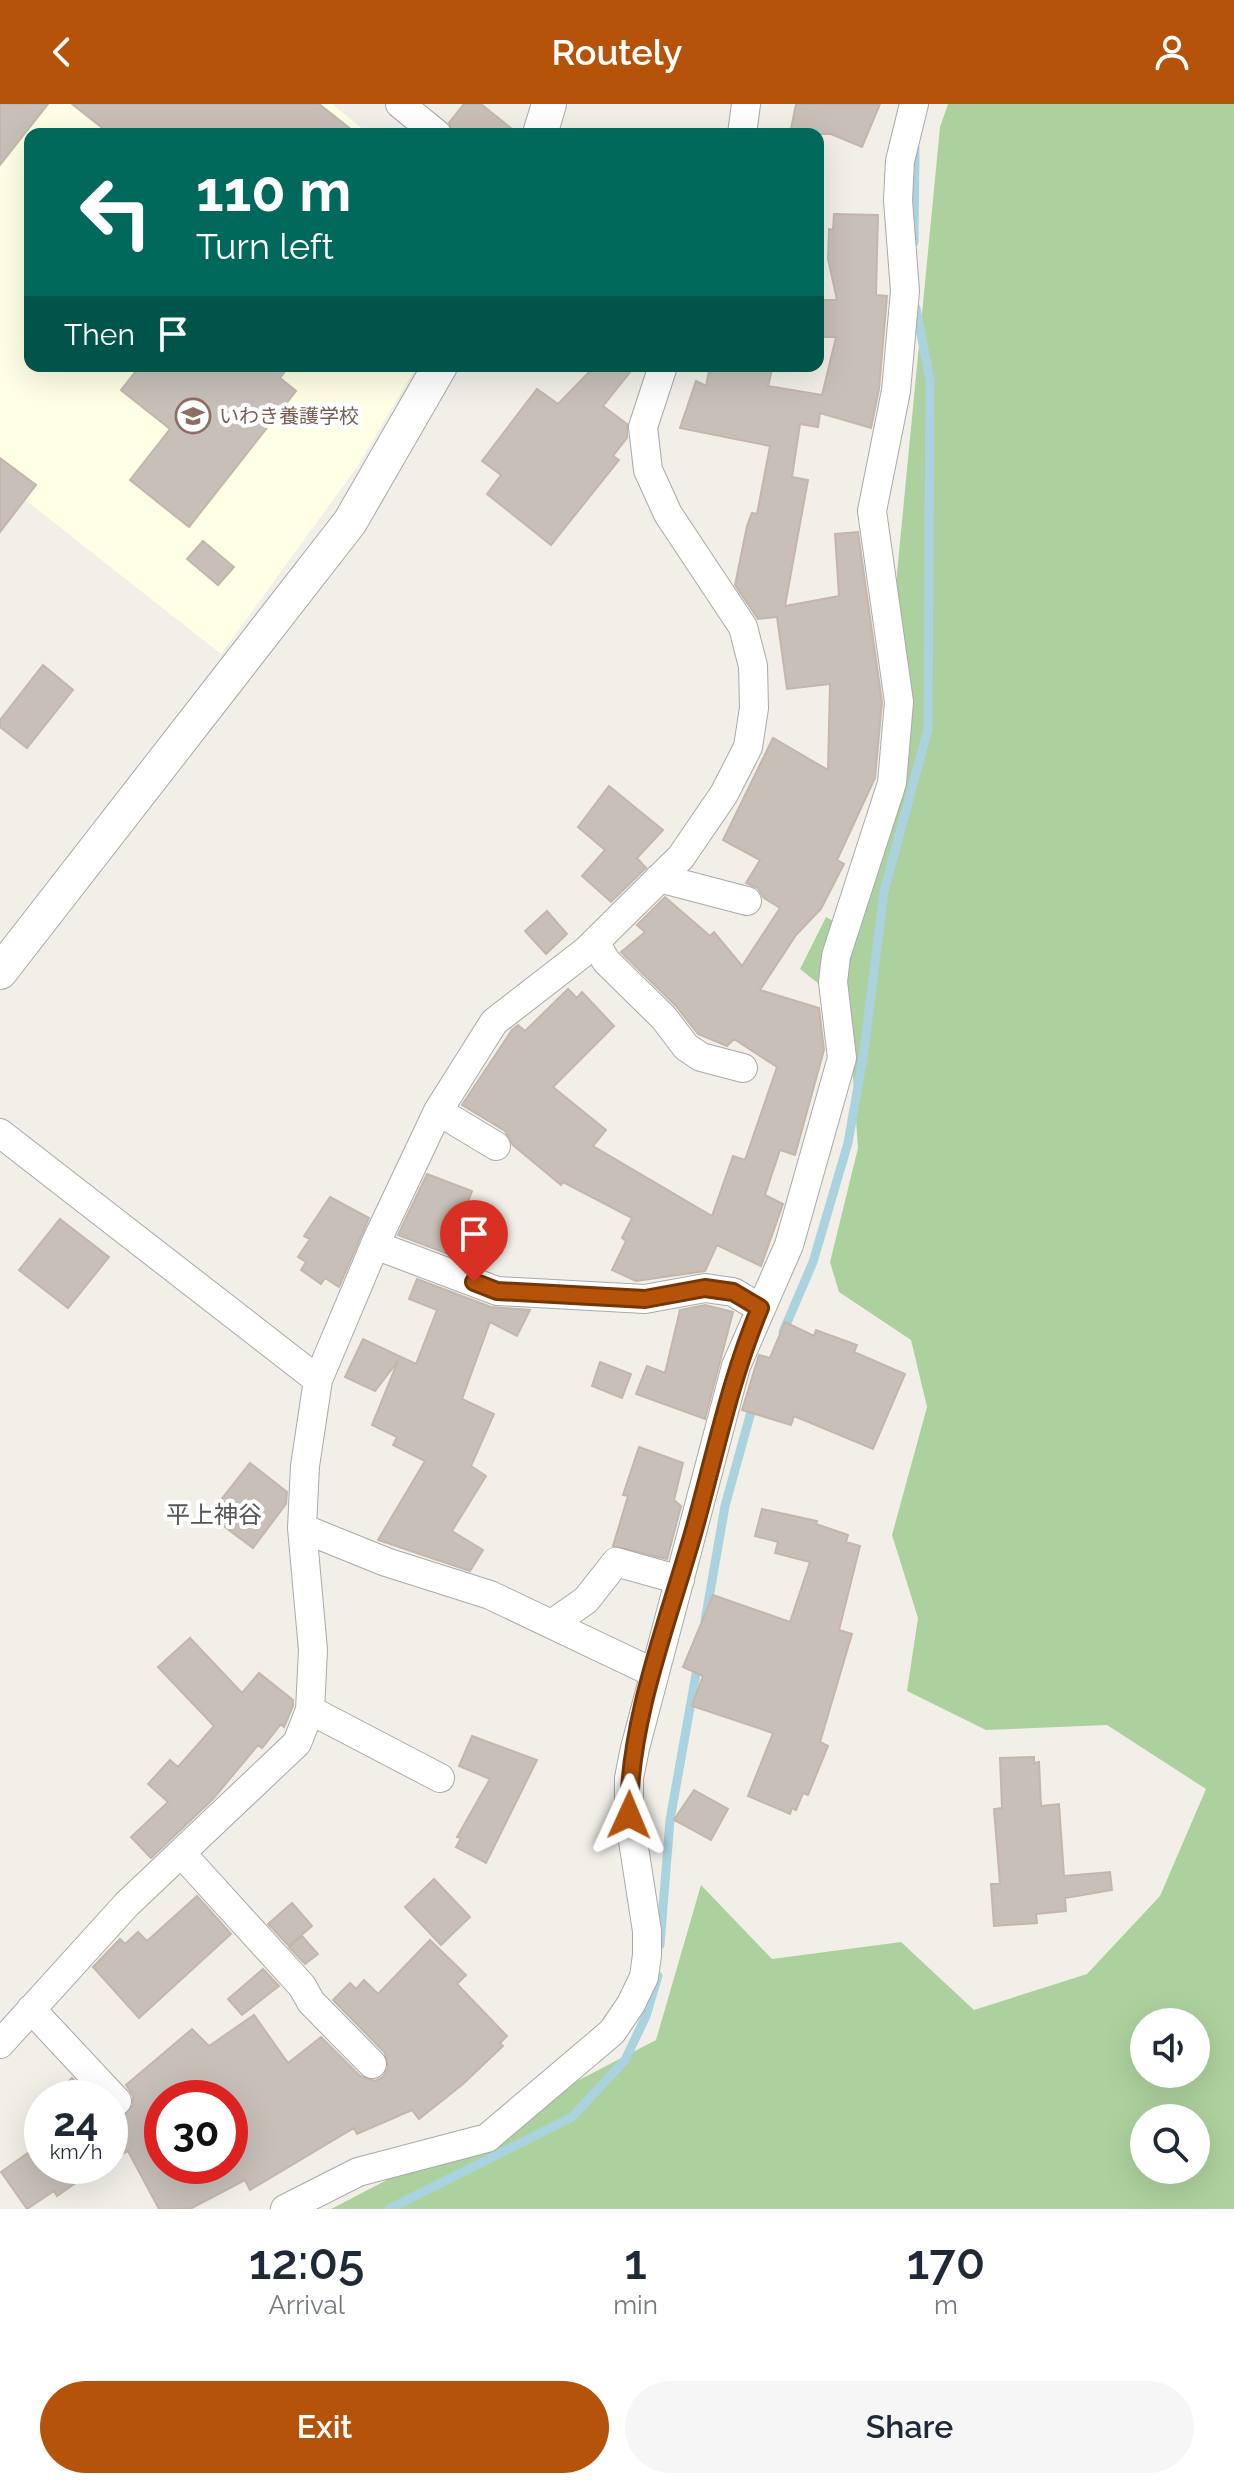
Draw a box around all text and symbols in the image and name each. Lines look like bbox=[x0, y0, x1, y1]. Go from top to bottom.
icon: back bbox=[40, 30, 84, 74]
icon: person bbox=[1150, 30, 1194, 74]
text: Routely bbox=[552, 31, 682, 73]
text: 110 m bbox=[196, 158, 351, 224]
icon: left bbox=[64, 160, 168, 264]
text: Turn left bbox=[196, 225, 334, 267]
icon: arrive bbox=[151, 312, 195, 356]
text: Then bbox=[64, 317, 135, 352]
school or university icon: いわき養護学校 bbox=[174, 397, 212, 435]
place label: いわき養護学校 bbox=[219, 404, 359, 428]
pin bbox=[440, 1200, 508, 1282]
icon: arrive bbox=[452, 1212, 496, 1256]
district label: 平上神谷 bbox=[166, 1500, 262, 1529]
position arrow bbox=[587, 1773, 671, 1857]
map controls bbox=[1130, 2008, 1210, 2184]
button: sound bbox=[1130, 2008, 1210, 2088]
speed limit sign: 30 bbox=[144, 2080, 248, 2184]
text: 24 bbox=[53, 2098, 99, 2145]
button: search bbox=[1130, 2104, 1210, 2184]
text: km/h bbox=[50, 2140, 102, 2164]
text: 12:05 bbox=[249, 2234, 364, 2290]
text: 1 bbox=[624, 2234, 647, 2290]
text: 170 bbox=[907, 2234, 985, 2290]
text: Arrival bbox=[268, 2290, 345, 2320]
text: min bbox=[613, 2290, 658, 2320]
text: m bbox=[934, 2290, 958, 2320]
button: Exit bbox=[40, 2381, 609, 2473]
button: Share bbox=[625, 2381, 1194, 2473]

